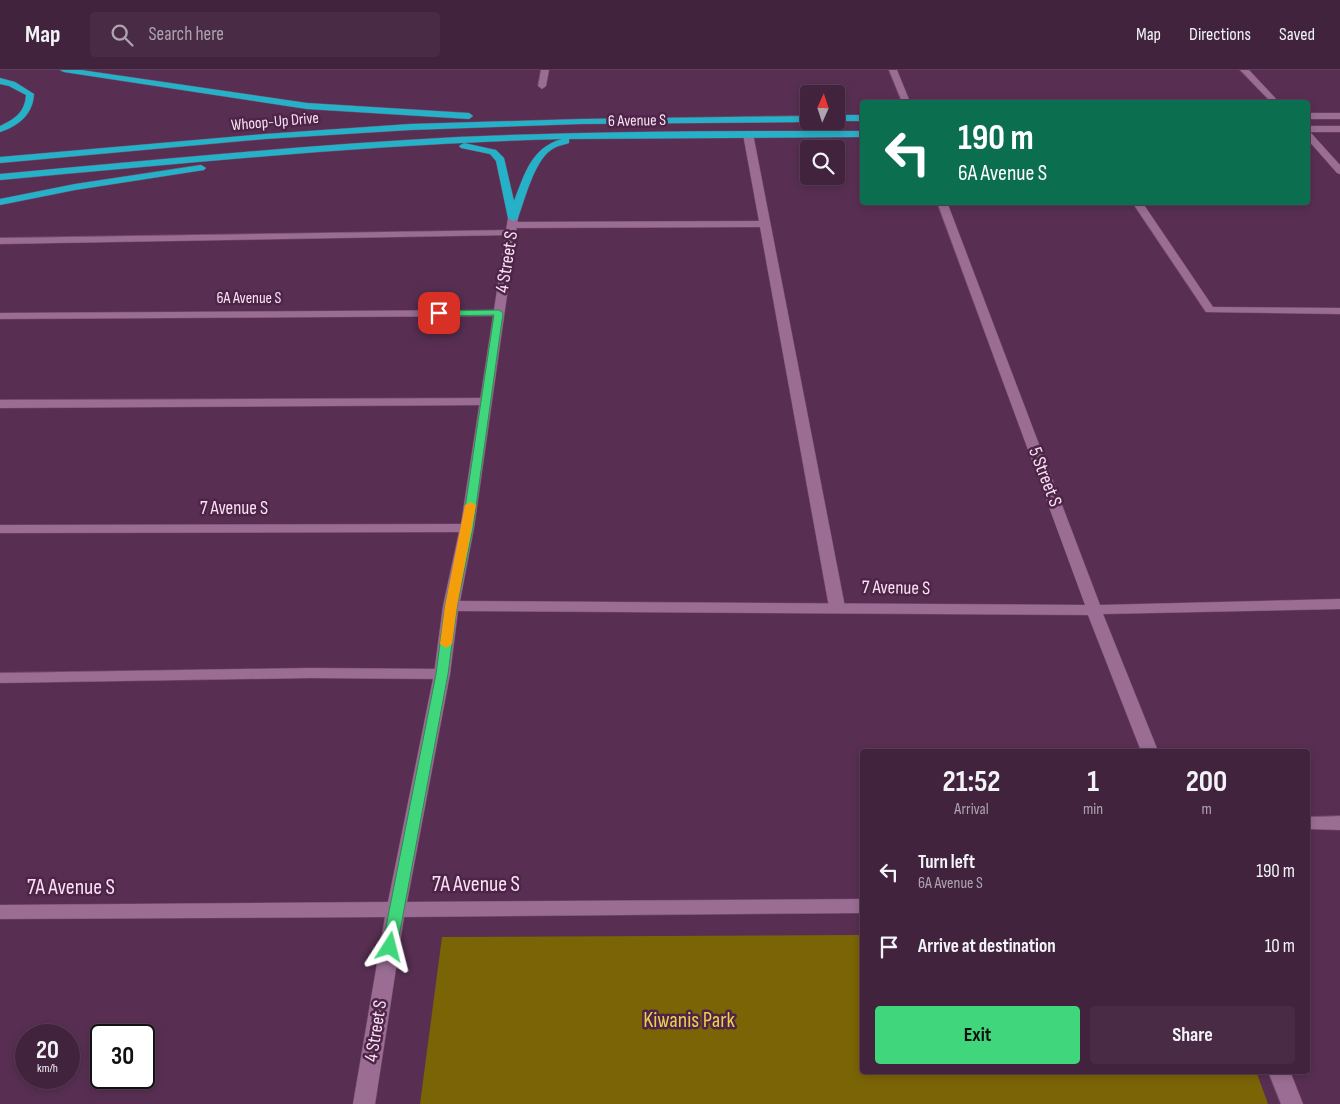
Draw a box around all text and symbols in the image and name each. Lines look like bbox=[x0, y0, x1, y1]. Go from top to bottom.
search box bbox=[90, 12, 440, 57]
text: Map bbox=[25, 20, 60, 49]
icon: search bbox=[108, 21, 136, 49]
text: Search here bbox=[148, 23, 224, 46]
text: Map bbox=[1136, 24, 1161, 45]
text: Directions bbox=[1189, 24, 1251, 45]
text: Saved bbox=[1279, 24, 1315, 45]
north arrow bbox=[800, 85, 845, 130]
map controls bbox=[800, 85, 845, 185]
street label: Whoop-Up Drive bbox=[230, 109, 320, 135]
street label: 6 Avenue S bbox=[608, 111, 666, 131]
text: 190 m bbox=[958, 117, 1034, 160]
icon: left bbox=[875, 120, 940, 185]
button: search bbox=[800, 140, 845, 185]
text: 6A Avenue S bbox=[958, 160, 1047, 187]
street label: 4 Street S bbox=[491, 229, 523, 295]
street label: 6A Avenue S bbox=[217, 289, 282, 308]
pin bbox=[418, 292, 460, 334]
icon: arrive bbox=[425, 299, 453, 327]
street label: 5 Street S bbox=[1023, 444, 1067, 510]
street label: 7 Avenue S bbox=[200, 497, 268, 520]
street label: 7 Avenue S bbox=[862, 576, 930, 600]
text: 21:52 bbox=[943, 764, 1001, 800]
text: 1 bbox=[1087, 764, 1099, 800]
text: 200 bbox=[1186, 764, 1227, 800]
text: Arrival bbox=[954, 800, 989, 819]
text: min bbox=[1083, 800, 1103, 819]
text: m bbox=[1201, 800, 1212, 819]
text: Turn left bbox=[918, 851, 975, 874]
icon: left bbox=[875, 858, 903, 886]
text: 190 m bbox=[1256, 860, 1295, 883]
street label: 7A Avenue S bbox=[432, 871, 520, 898]
street label: 7A Avenue S bbox=[27, 874, 115, 901]
text: 6A Avenue S bbox=[918, 874, 983, 893]
position arrow bbox=[363, 920, 415, 972]
icon: arrive bbox=[875, 933, 903, 961]
text: Arrive at destination bbox=[918, 935, 1056, 958]
text: 10 m bbox=[1265, 935, 1295, 958]
street label: 4 Street S bbox=[360, 998, 392, 1064]
button: Exit bbox=[875, 1006, 1080, 1064]
button: Share bbox=[1090, 1006, 1295, 1064]
park label: Kiwanis Park bbox=[643, 1007, 735, 1034]
speed limit sign: 30 bbox=[90, 1024, 155, 1089]
text: 20 bbox=[36, 1035, 59, 1066]
text: km/h bbox=[37, 1061, 58, 1076]

